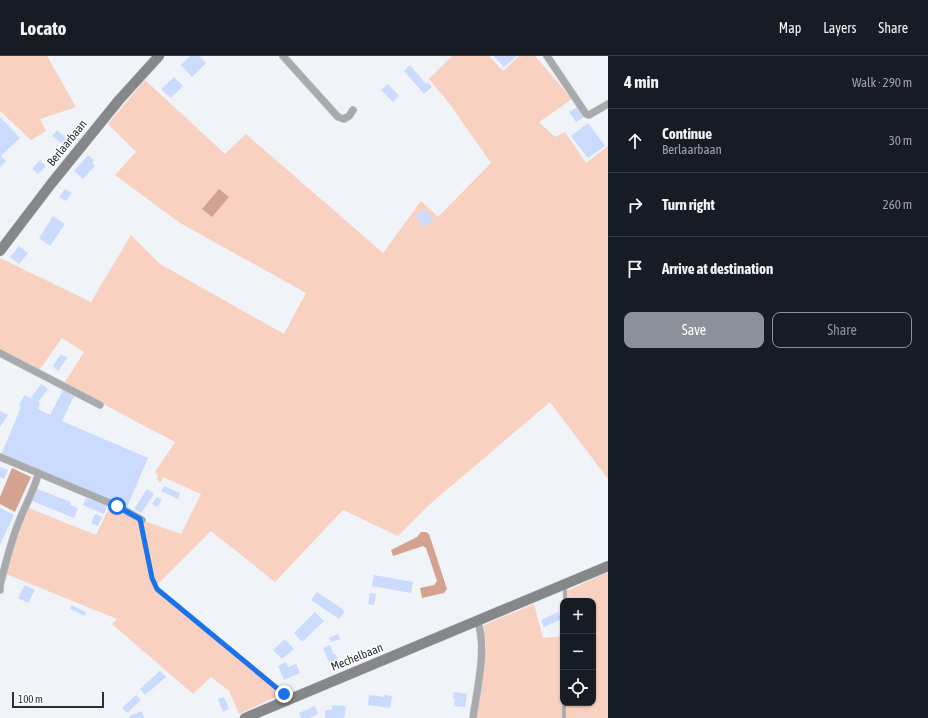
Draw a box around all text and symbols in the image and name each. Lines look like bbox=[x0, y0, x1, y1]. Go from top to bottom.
text: Locato bbox=[20, 17, 66, 39]
text: Map bbox=[779, 20, 801, 36]
text: Layers bbox=[823, 20, 856, 36]
text: Share bbox=[878, 20, 908, 36]
text: 4 min bbox=[624, 72, 659, 92]
text: Walk · 290 m bbox=[852, 75, 912, 90]
street label: Berlaarbaan bbox=[44, 117, 90, 169]
text: Continue bbox=[662, 125, 712, 142]
icon: ahead bbox=[624, 130, 646, 152]
text: 30 m bbox=[889, 133, 912, 148]
text: Berlaarbaan bbox=[662, 142, 722, 157]
icon: right bbox=[624, 194, 646, 216]
text: Turn right bbox=[662, 196, 715, 213]
text: 260 m bbox=[883, 197, 912, 212]
icon: arrive bbox=[624, 258, 646, 280]
text: Arrive at destination bbox=[662, 260, 773, 277]
button: Save bbox=[624, 312, 764, 348]
button: Share bbox=[772, 312, 912, 348]
route start bbox=[108, 497, 126, 515]
map controls bbox=[560, 598, 596, 706]
button: + bbox=[560, 598, 596, 634]
button: − bbox=[560, 634, 596, 670]
street label: Mechelbaan bbox=[329, 640, 385, 674]
button: locate bbox=[560, 670, 596, 706]
route end bbox=[275, 685, 293, 703]
scale bar bbox=[12, 690, 104, 709]
text: 100 m bbox=[18, 693, 43, 705]

